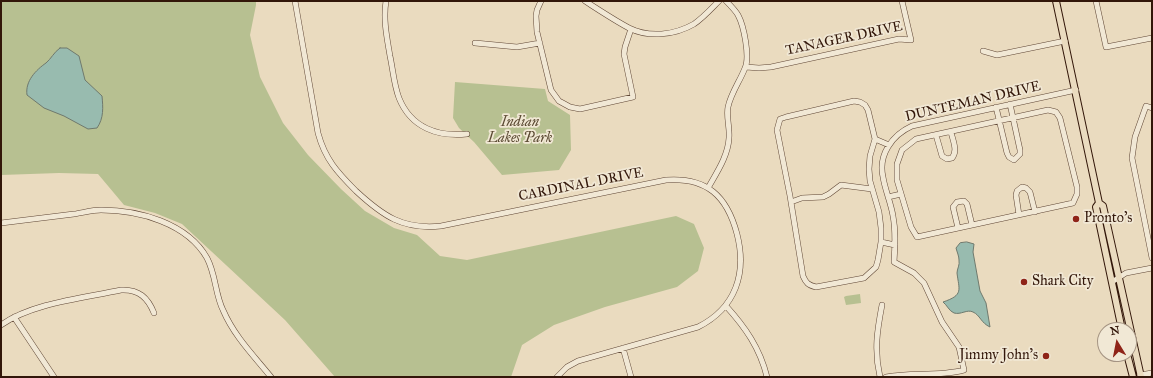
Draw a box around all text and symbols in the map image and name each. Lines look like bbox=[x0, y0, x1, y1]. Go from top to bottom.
street label: TANAGER DRIVE bbox=[784, 18, 904, 60]
street label: DUNTEMAN DRIVE bbox=[904, 78, 1042, 126]
park label: Indian Lakes Park bbox=[488, 115, 552, 148]
street label: CARDINAL DRIVE bbox=[517, 165, 645, 205]
place label: Pronto's bbox=[1084, 211, 1132, 227]
marker: Pronto's bbox=[1071, 214, 1081, 224]
place label: Shark City bbox=[1032, 274, 1093, 290]
marker: Shark City bbox=[1019, 277, 1029, 287]
north arrow bbox=[1097, 322, 1137, 362]
text: N bbox=[1109, 323, 1121, 338]
place label: Jimmy John's bbox=[959, 348, 1038, 364]
marker: Jimmy John's bbox=[1041, 351, 1051, 361]

